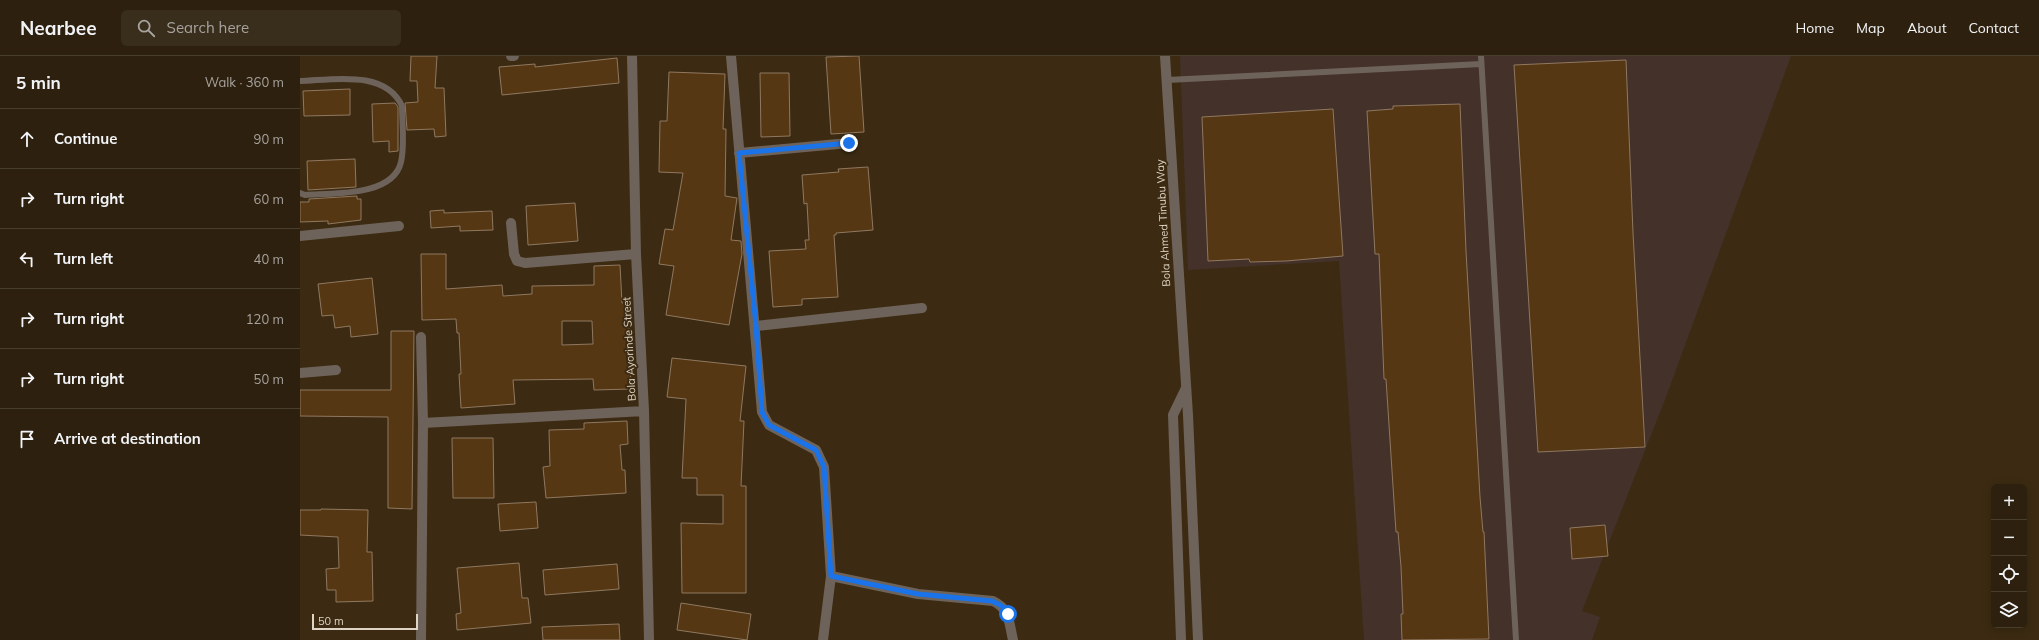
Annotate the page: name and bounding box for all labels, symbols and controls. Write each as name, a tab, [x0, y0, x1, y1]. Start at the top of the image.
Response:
search box	[121, 10, 401, 46]
text: Nearbee	[20, 16, 97, 40]
icon: search	[135, 17, 157, 39]
text: Search here	[167, 18, 249, 37]
text: Home	[1795, 19, 1834, 37]
text: Map	[1856, 19, 1885, 37]
text: About	[1907, 19, 1947, 37]
text: Contact	[1969, 19, 2019, 37]
text: 5 min	[16, 72, 61, 93]
text: Walk · 360 m	[205, 74, 284, 90]
icon: ahead	[16, 128, 38, 150]
text: Continue	[54, 129, 117, 148]
text: 90 m	[254, 131, 284, 147]
route end	[840, 134, 858, 152]
street label: Bola Ahmed Tinubu Way	[1153, 159, 1173, 287]
icon: right	[16, 188, 38, 210]
text: Turn right	[54, 189, 124, 208]
text: 60 m	[254, 191, 284, 207]
icon: left	[16, 248, 38, 270]
text: Turn left	[54, 249, 113, 268]
text: 40 m	[254, 251, 284, 267]
street label: Bola Ayorinde Street	[619, 296, 639, 402]
icon: right	[16, 308, 38, 330]
text: Turn right	[54, 309, 124, 328]
text: 120 m	[246, 311, 284, 327]
icon: right	[16, 368, 38, 390]
text: Turn right	[54, 369, 124, 388]
text: 50 m	[254, 371, 284, 387]
icon: arrive	[16, 428, 38, 450]
text: Arrive at destination	[54, 429, 201, 448]
map controls	[1991, 484, 2027, 628]
button: +	[1991, 484, 2027, 520]
button: −	[1991, 520, 2027, 556]
button: locate	[1991, 556, 2027, 592]
button: layers	[1991, 592, 2027, 628]
route start	[999, 605, 1017, 623]
scale bar	[312, 612, 418, 631]
text: 50 m	[318, 614, 344, 628]

